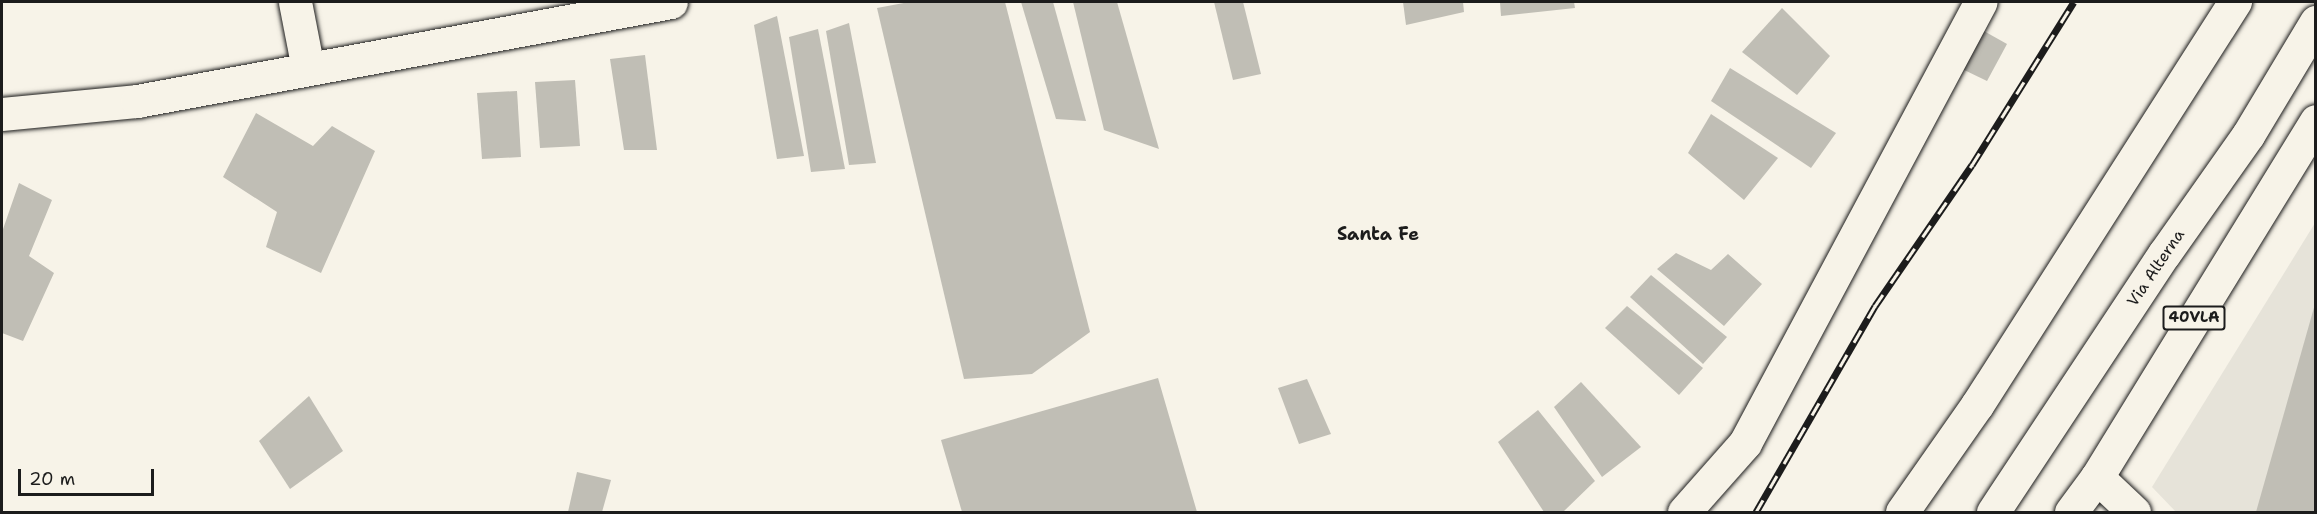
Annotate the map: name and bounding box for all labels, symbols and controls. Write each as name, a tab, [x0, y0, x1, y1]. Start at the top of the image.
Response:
district label: Santa Fe	[1337, 223, 1419, 245]
street label: Via Alterna	[2123, 226, 2189, 310]
road number: 40VLA	[2162, 306, 2226, 330]
scale bar	[21, 457, 158, 495]
text: 20 m	[29, 467, 75, 491]

